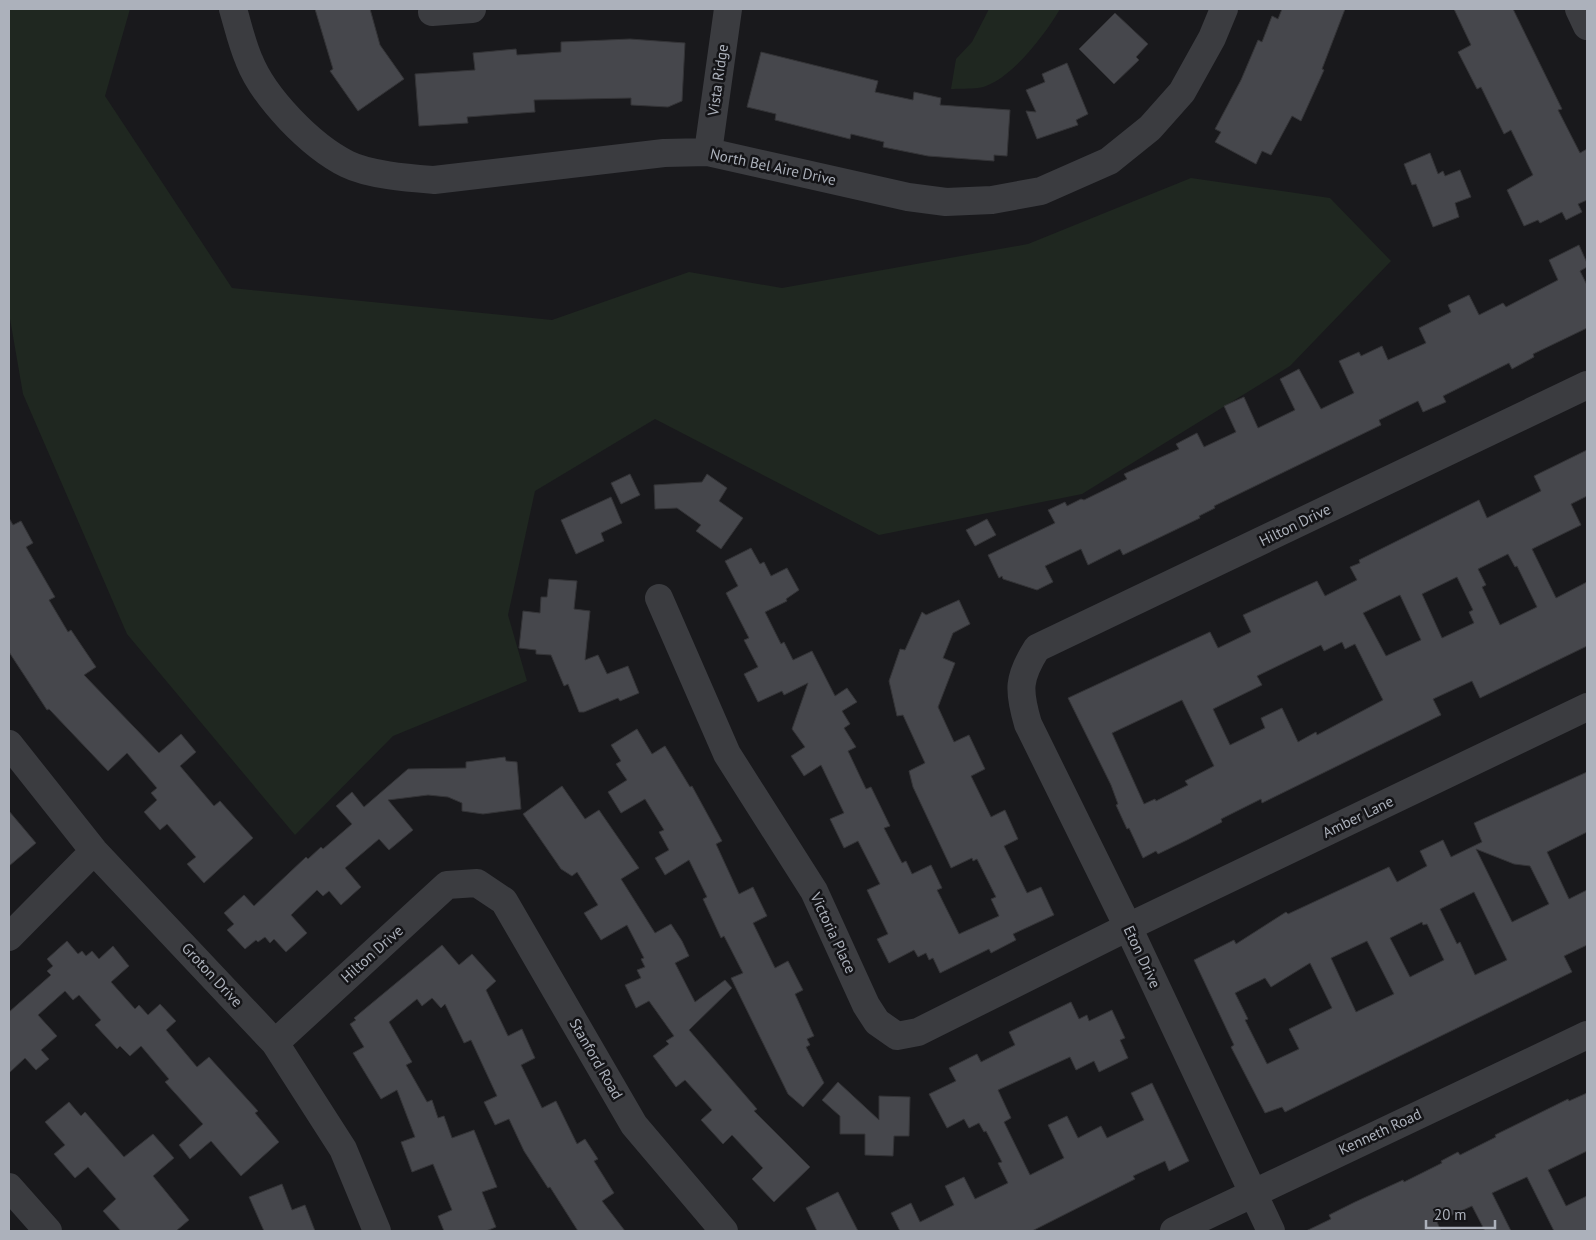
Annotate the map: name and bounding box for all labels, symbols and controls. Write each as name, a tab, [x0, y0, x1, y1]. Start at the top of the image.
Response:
street label: Vista Ridge	[703, 43, 732, 118]
street label: North Bel Aire Drive	[708, 144, 838, 189]
street label: Hilton Drive	[1256, 499, 1334, 550]
street label: Amber Lane	[1319, 791, 1396, 842]
street label: Victoria Place	[806, 888, 860, 976]
street label: Hilton Drive	[337, 921, 407, 987]
street label: Eton Drive	[1120, 922, 1165, 991]
street label: Groton Drive	[178, 939, 247, 1011]
street label: Stanford Road	[566, 1015, 627, 1103]
street label: Kenneth Road	[1335, 1104, 1424, 1159]
scale bar	[1426, 1198, 1495, 1230]
text: 20 m	[1434, 1205, 1467, 1224]

